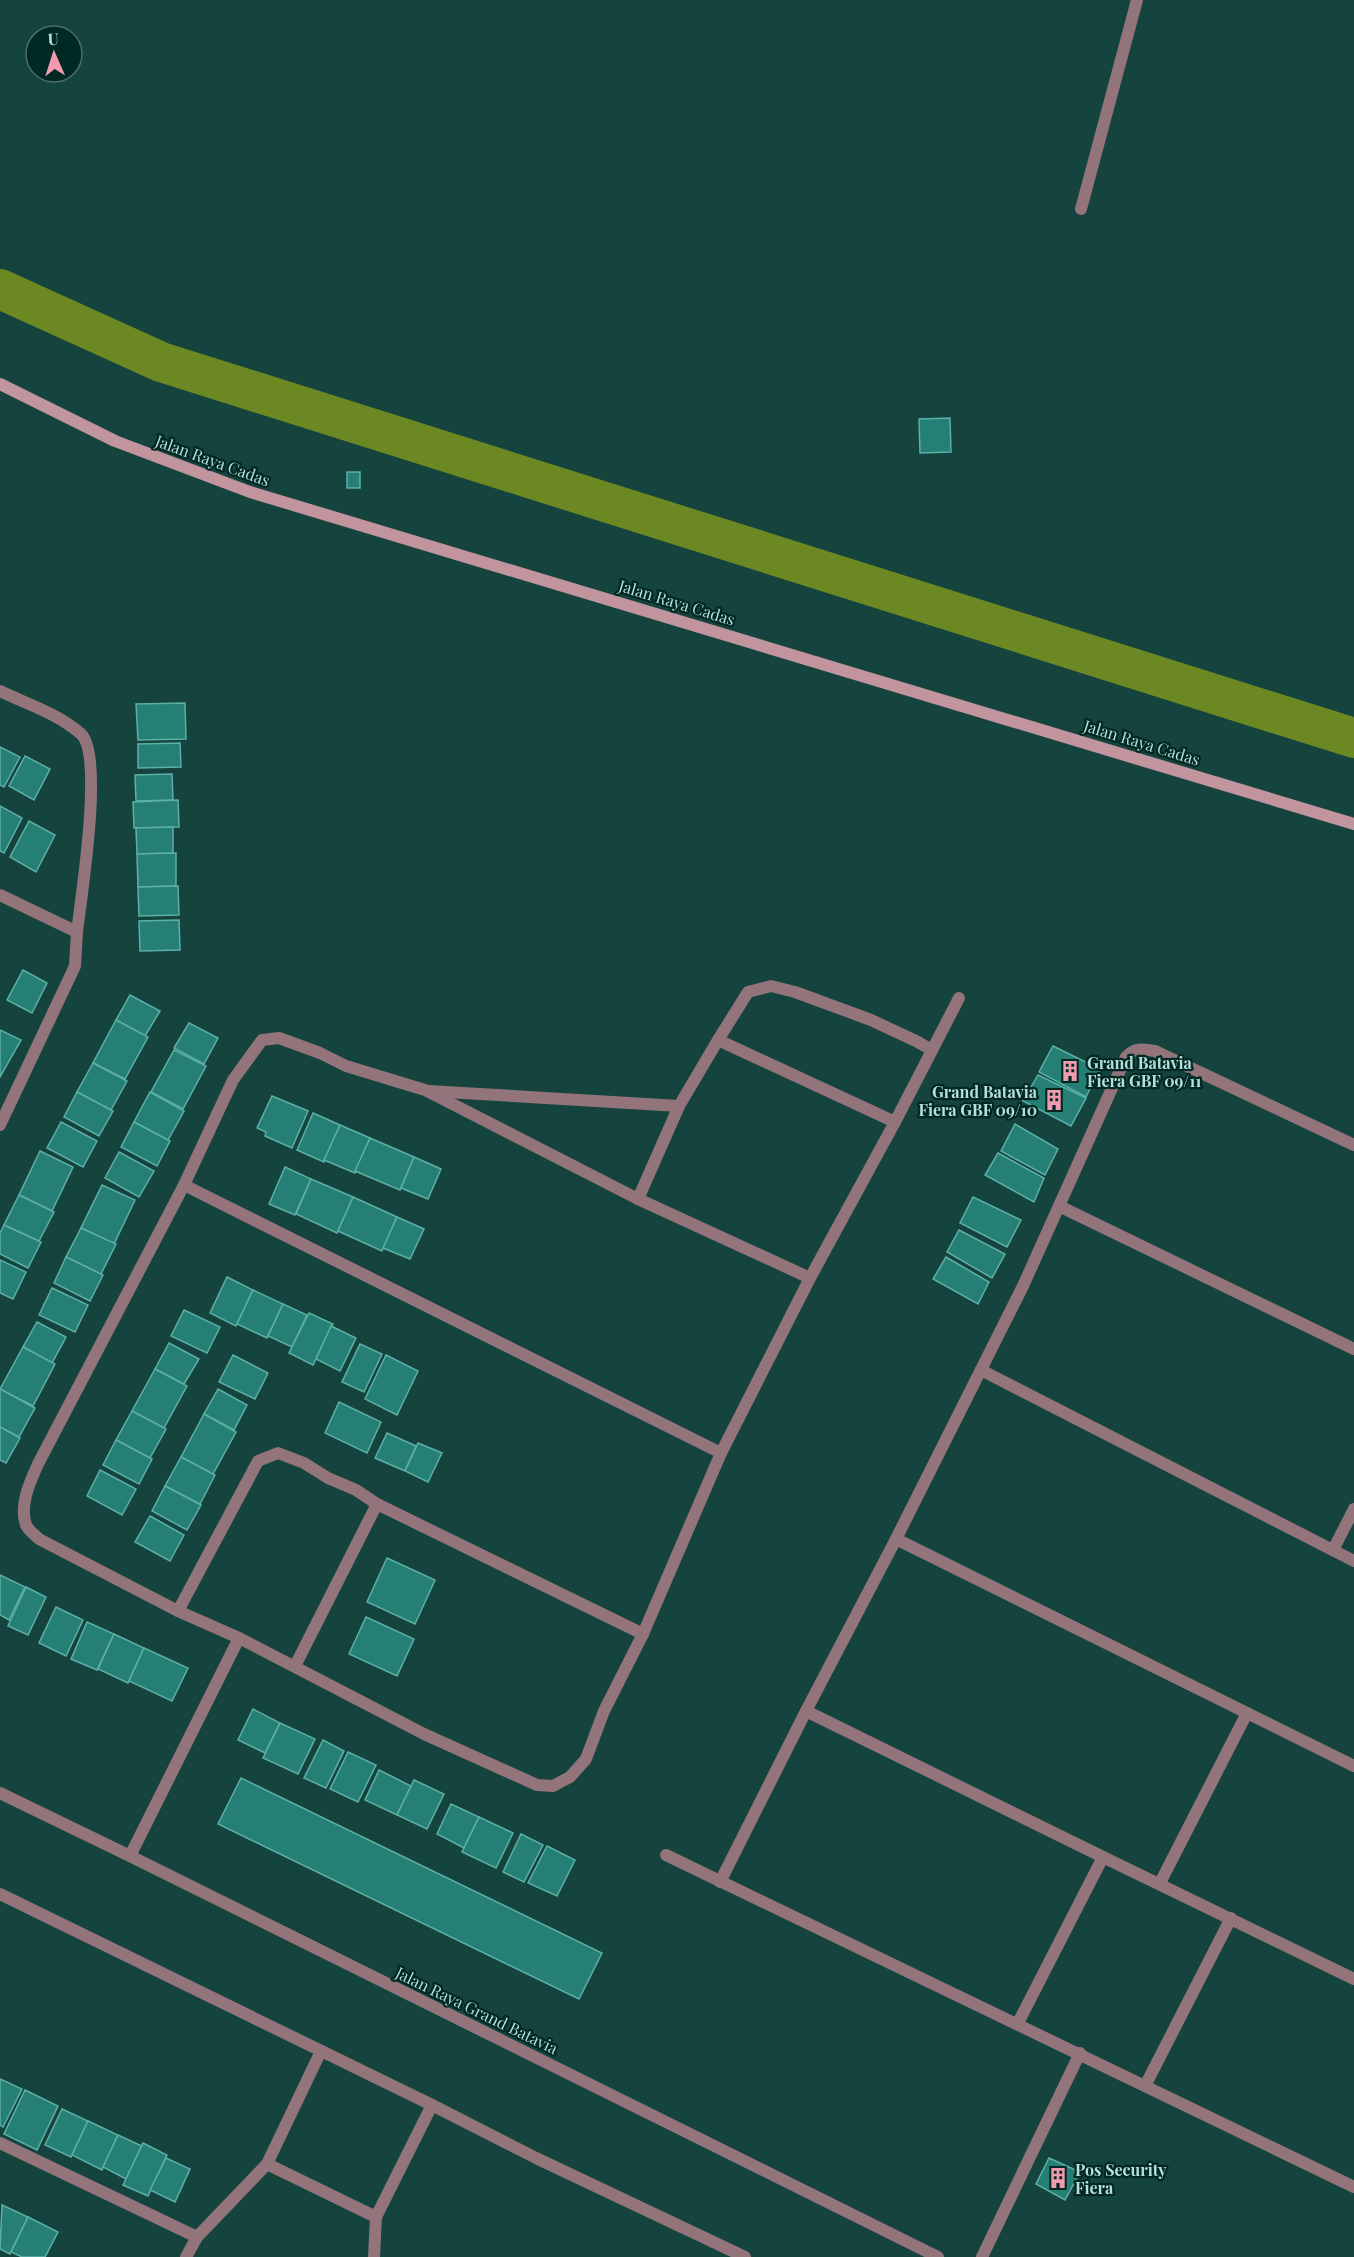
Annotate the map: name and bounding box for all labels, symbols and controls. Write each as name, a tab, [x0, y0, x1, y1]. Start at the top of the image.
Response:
north arrow	[24, 24, 84, 84]
text: U	[47, 28, 59, 49]
street label: Jalan Raya Cadas	[152, 429, 273, 490]
street label: Jalan Raya Cadas	[615, 574, 738, 630]
street label: Jalan Raya Cadas	[1080, 714, 1203, 770]
place label: Grand Batavia Fiera GBF 09/11	[1087, 1052, 1201, 1091]
building icon: Grand Batavia Fiera GBF 09/11	[1058, 1059, 1082, 1083]
place label: Grand Batavia Fiera GBF 09/10	[918, 1081, 1038, 1120]
building icon: Grand Batavia Fiera GBF 09/10	[1042, 1088, 1066, 1112]
street label: Jalan Raya Grand Batavia	[391, 1961, 562, 2058]
place label: Pos Security Fiera	[1075, 2159, 1167, 2198]
building icon: Pos Security Fiera	[1046, 2166, 1070, 2190]

